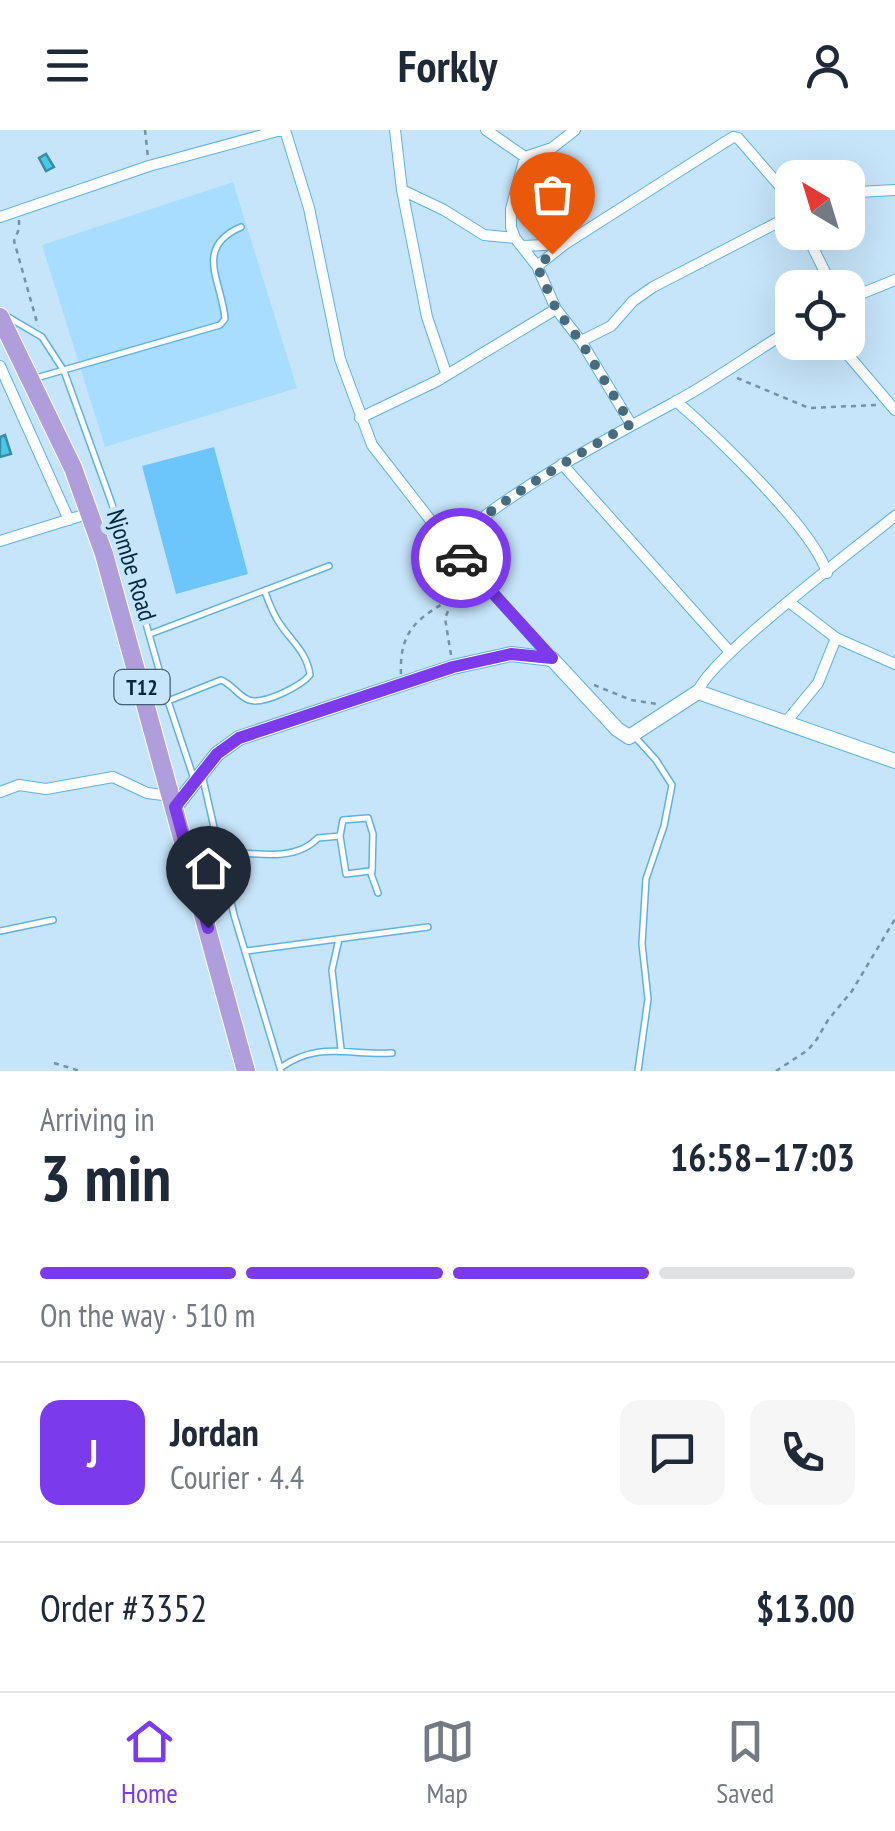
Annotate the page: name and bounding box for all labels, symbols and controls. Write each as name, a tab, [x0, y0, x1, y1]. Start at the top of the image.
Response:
text: Forkly	[398, 36, 497, 94]
icon: menu	[40, 38, 95, 93]
icon: person	[800, 38, 855, 93]
pin	[510, 152, 595, 255]
north arrow	[775, 160, 865, 250]
map controls	[775, 160, 865, 360]
icon: bag	[525, 167, 580, 222]
button: locate	[775, 270, 865, 360]
street label: Njombe Road	[100, 505, 164, 625]
courier	[411, 508, 511, 608]
icon: car	[434, 531, 489, 586]
road number: T12	[114, 670, 170, 704]
pin	[166, 826, 251, 929]
icon: home	[181, 841, 236, 896]
text: Arriving in	[40, 1098, 155, 1140]
text: 16:58–17:03	[670, 1132, 855, 1181]
text: 3 min	[40, 1135, 171, 1219]
text: On the way · 510 m	[40, 1294, 255, 1336]
button: chat	[620, 1400, 725, 1505]
button: phone	[750, 1400, 855, 1505]
text: Jordan	[170, 1407, 259, 1456]
text: J	[87, 1428, 98, 1477]
text: Courier · 4.4	[170, 1456, 304, 1498]
text: Order #3352	[40, 1583, 207, 1632]
text: $13.00	[756, 1583, 855, 1632]
tab: Home	[121, 1714, 178, 1811]
tab: Map	[420, 1714, 475, 1811]
tab: Saved	[716, 1714, 774, 1811]

